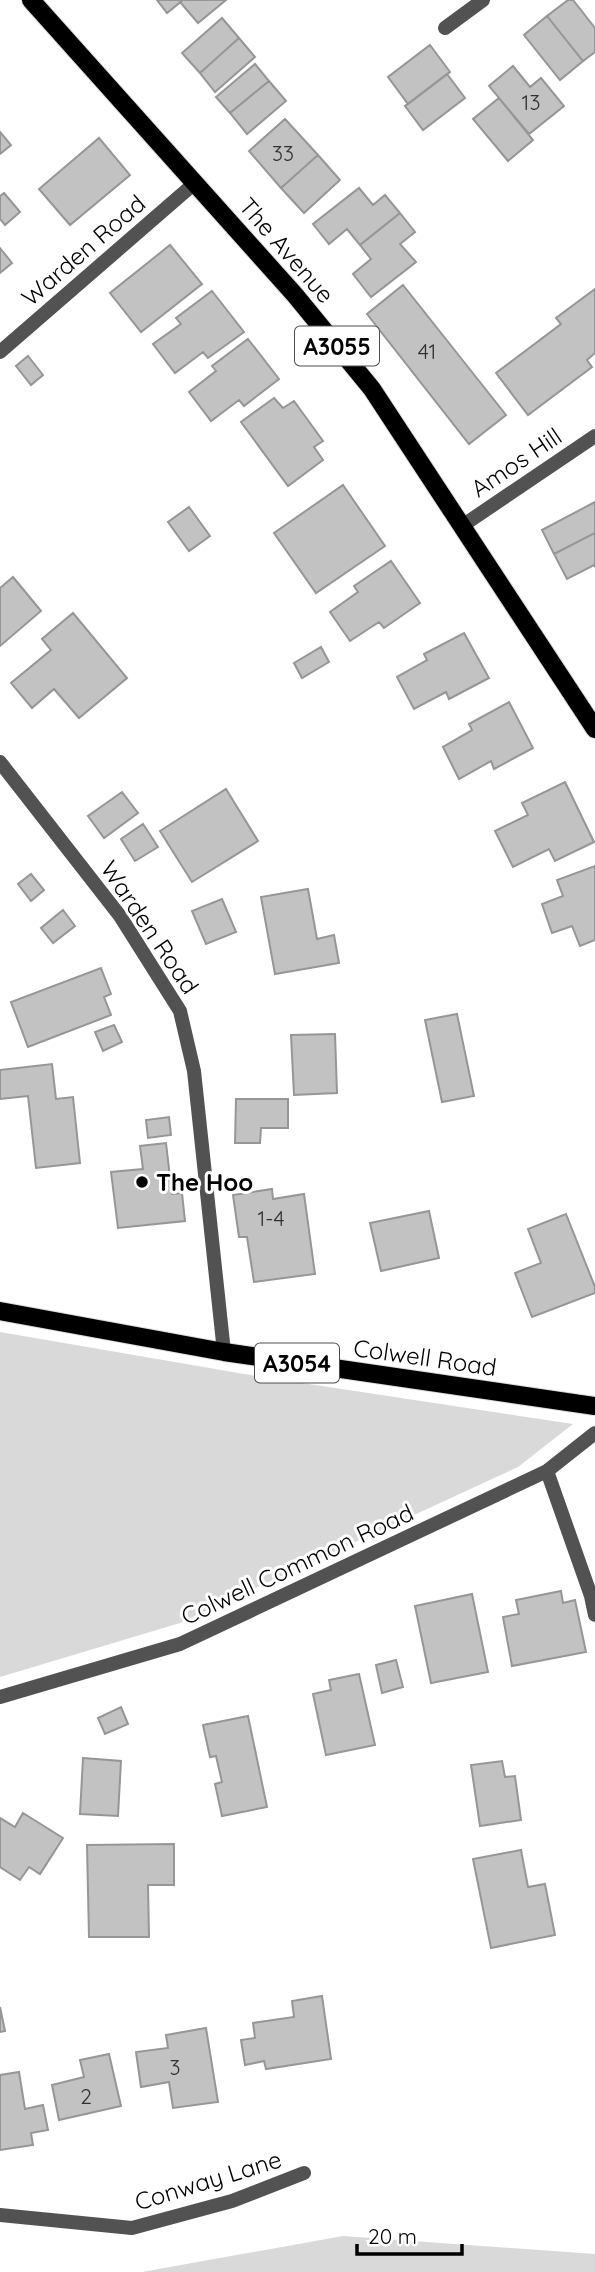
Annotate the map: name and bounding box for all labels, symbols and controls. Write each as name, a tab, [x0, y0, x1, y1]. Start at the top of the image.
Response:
house number: 13	[522, 89, 540, 115]
house number: 33	[272, 140, 294, 166]
street label: Warden Road	[15, 188, 151, 312]
street label: The Avenue	[233, 191, 341, 309]
road number: A3055	[295, 326, 379, 366]
house number: 41	[418, 338, 436, 364]
street label: Amos Hill	[465, 421, 567, 503]
street label: Warden Road	[94, 855, 206, 999]
place label: The Hoo	[156, 1167, 253, 1197]
marker: The Hoo	[134, 1174, 150, 1190]
house number: 1-4	[257, 1205, 285, 1231]
street label: Colwell Road	[352, 1332, 498, 1382]
road number: A3054	[255, 1344, 339, 1382]
street label: Colwell Common Road	[176, 1497, 418, 1631]
house number: 3	[169, 2054, 181, 2080]
house number: 2	[80, 2083, 92, 2109]
street label: Conway Lane	[131, 2143, 285, 2217]
scale bar	[357, 2212, 462, 2256]
text: 20 m	[368, 2223, 417, 2249]

